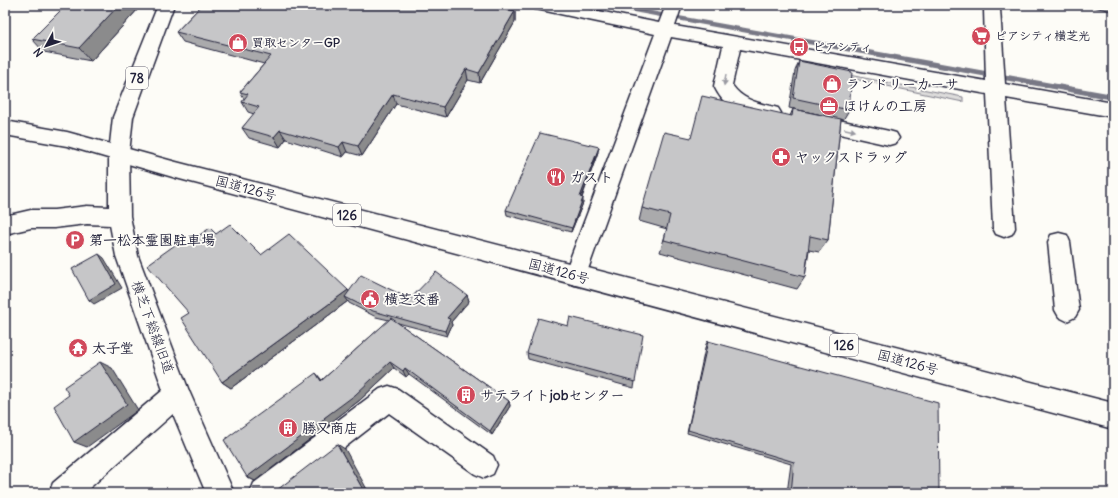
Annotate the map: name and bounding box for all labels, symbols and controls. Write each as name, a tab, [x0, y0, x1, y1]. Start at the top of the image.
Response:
supermarket icon: ピアシティ横芝光	[970, 25, 992, 47]
north arrow	[26, 26, 66, 66]
place label: ピアシティ横芝光	[995, 28, 1090, 43]
shop icon: 買取センターGP	[227, 32, 249, 54]
place label: 買取センターGP	[252, 35, 341, 50]
bus stop icon: ピアシティ	[788, 36, 810, 58]
place label: ピアシティ	[813, 39, 872, 54]
text: N	[31, 45, 46, 60]
road number: 78	[126, 67, 148, 89]
shop icon: ランドリーカーサ	[821, 73, 843, 95]
one-way arrow	[722, 74, 728, 87]
place label: ランドリーカーサ	[846, 75, 959, 93]
office icon: ほけんの工房	[818, 95, 840, 117]
place label: ほけんの工房	[843, 97, 927, 115]
one-way arrow	[843, 127, 856, 133]
pharmacy icon: ヤックスドラッグ	[770, 146, 792, 168]
place label: ヤックスドラッグ	[795, 148, 907, 166]
restaurant icon: ガスト	[545, 166, 567, 188]
place label: ガスト	[570, 168, 613, 186]
street label: 国道126号	[213, 171, 279, 205]
road number: 126	[333, 204, 361, 226]
parking icon: 第一松本霊園駐車場	[64, 229, 86, 251]
place label: 第一松本霊園駐車場	[89, 231, 215, 249]
street label: 国道126号	[526, 254, 592, 288]
street label: 横芝下総線旧道	[128, 278, 178, 376]
public building icon: 横芝交番	[359, 288, 381, 310]
place label: 横芝交番	[384, 290, 440, 308]
road number: 126	[830, 334, 858, 356]
temple icon: 太子堂	[67, 337, 89, 359]
place label: 太子堂	[92, 339, 134, 357]
street label: 国道126号	[875, 345, 941, 379]
building icon: サテライトjobセンター	[455, 384, 477, 406]
place label: サテライトjobセンター	[480, 386, 624, 404]
building icon: 勝又商店	[277, 417, 299, 439]
place label: 勝又商店	[302, 419, 358, 437]

